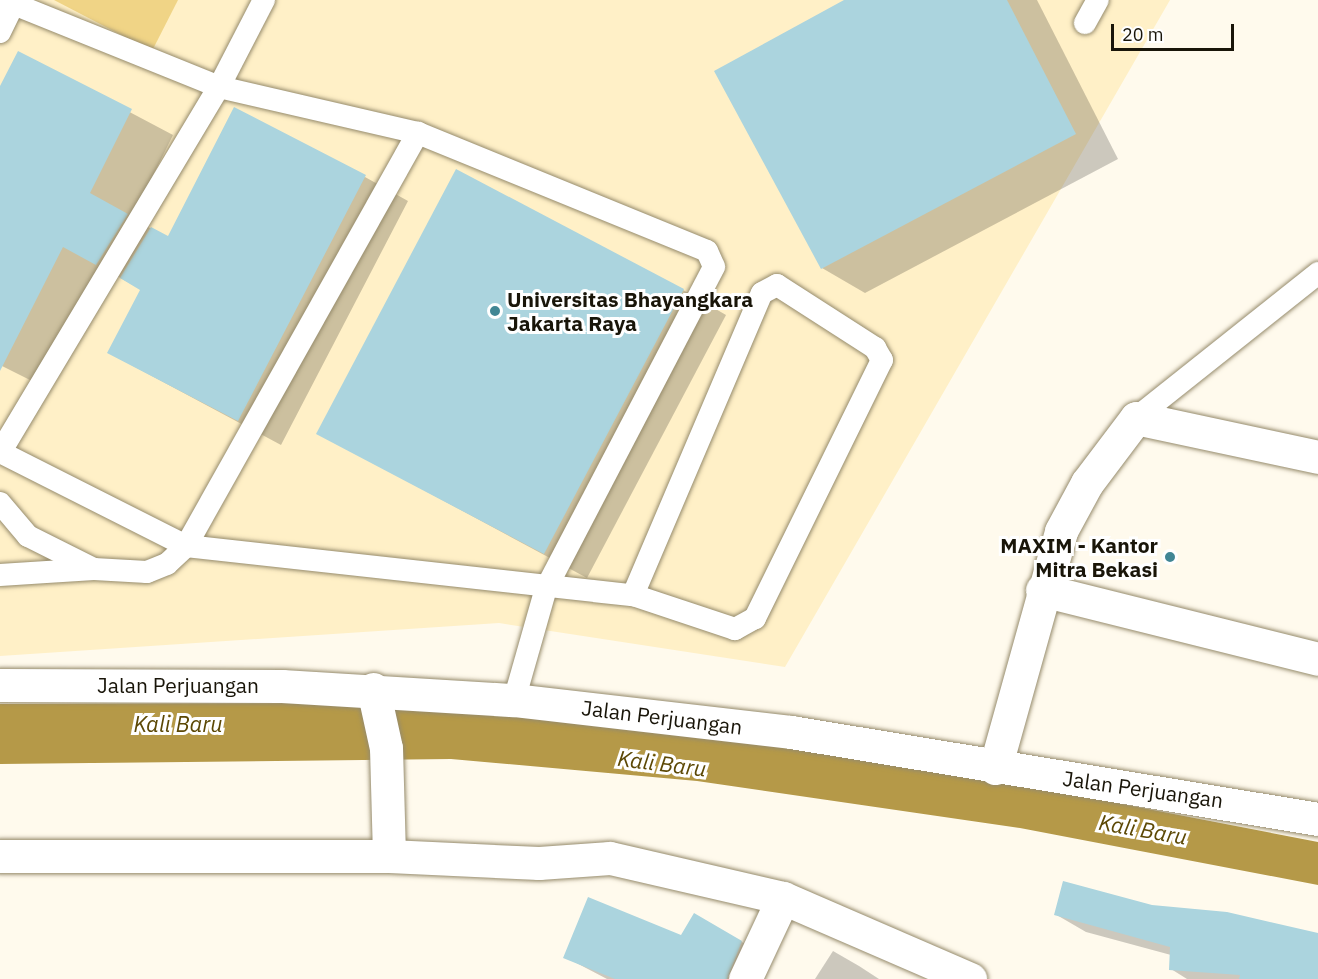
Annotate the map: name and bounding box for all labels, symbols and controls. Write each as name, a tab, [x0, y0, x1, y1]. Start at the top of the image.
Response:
scale bar	[1114, 12, 1237, 50]
text: 20 m	[1122, 23, 1164, 46]
place label: Universitas Bhayangkara Jakarta Raya	[507, 286, 753, 336]
marker: Universitas Bhayangkara Jakarta Raya	[488, 304, 502, 318]
place label: MAXIM - Kantor Mitra Bekasi	[1000, 532, 1158, 582]
marker: MAXIM - Kantor Mitra Bekasi	[1163, 550, 1177, 564]
street label: Jalan Perjuangan	[97, 672, 259, 698]
street label: Jalan Perjuangan	[580, 695, 744, 739]
water label: Kali Baru	[133, 711, 223, 737]
water label: Kali Baru	[616, 744, 708, 782]
street label: Jalan Perjuangan	[1061, 765, 1225, 813]
water label: Kali Baru	[1097, 808, 1189, 850]

